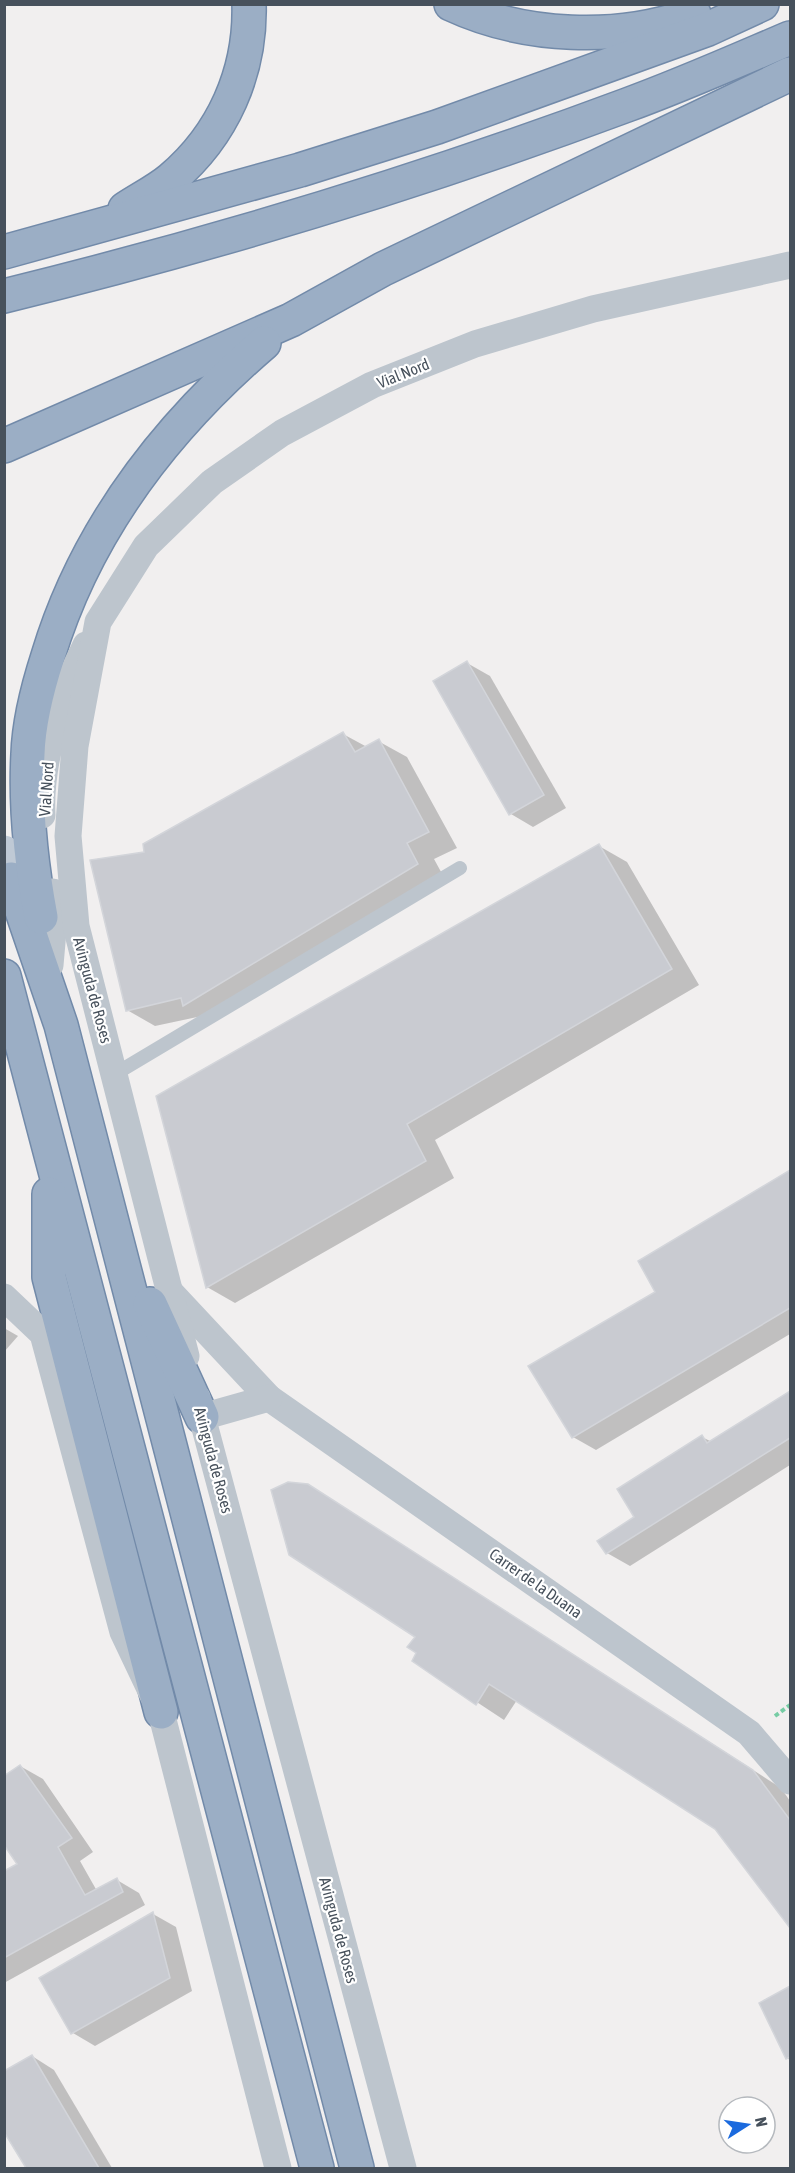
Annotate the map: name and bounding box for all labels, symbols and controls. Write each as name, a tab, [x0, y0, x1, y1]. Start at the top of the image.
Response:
street label: Vial Nord	[374, 354, 432, 392]
street label: Vial Nord	[35, 761, 57, 817]
street label: Avinguda de Roses	[69, 935, 116, 1045]
street label: Avinguda de Roses	[190, 1405, 237, 1515]
street label: Carrer de la Duana	[486, 1545, 586, 1621]
street label: Avinguda de Roses	[315, 1875, 362, 1985]
north arrow	[717, 2095, 777, 2155]
text: N	[752, 2115, 771, 2128]

